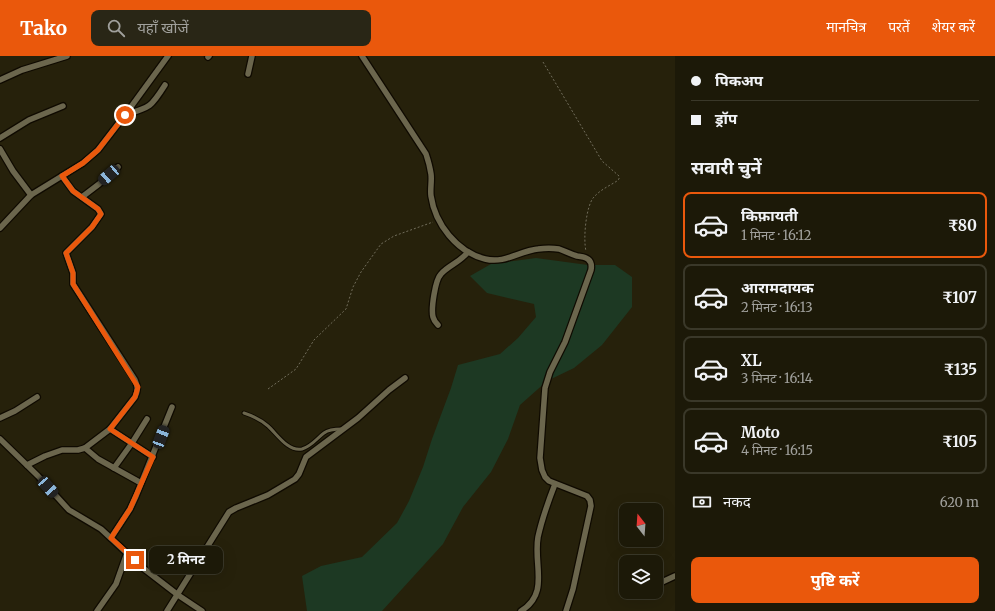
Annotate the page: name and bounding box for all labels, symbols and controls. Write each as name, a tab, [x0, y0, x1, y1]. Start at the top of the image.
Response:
search box	[91, 10, 371, 46]
text: Tako	[20, 16, 67, 40]
icon: search	[105, 17, 127, 39]
text: यहाँ खोजें	[137, 18, 189, 37]
text: मानचित्र	[826, 18, 866, 36]
text: परतें	[888, 18, 910, 36]
text: शेयर करें	[932, 18, 975, 36]
text: पिकअप	[715, 71, 763, 90]
route start	[116, 106, 134, 124]
text: ड्रॉप	[715, 109, 737, 128]
text: सवारी चुनें	[691, 156, 762, 179]
car	[96, 163, 122, 187]
text: किफ़ायती	[741, 206, 798, 225]
icon: car	[693, 207, 729, 243]
text: ₹80	[948, 216, 977, 235]
text: 1 मिनट · 16:12	[741, 227, 811, 244]
text: आरामदायक	[741, 278, 814, 297]
icon: car	[693, 279, 729, 315]
text: ₹107	[942, 288, 977, 307]
text: 2 मिनट · 16:13	[741, 299, 813, 316]
icon: car	[693, 351, 729, 387]
text: XL	[741, 351, 762, 370]
text: ₹135	[943, 360, 977, 379]
text: 3 मिनट · 16:14	[741, 370, 813, 387]
icon: car	[693, 423, 729, 459]
text: Moto	[741, 423, 780, 442]
car	[151, 424, 171, 450]
text: ₹105	[942, 432, 977, 451]
text: 4 मिनट · 16:15	[741, 442, 813, 459]
car	[36, 474, 60, 500]
icon: cash	[691, 491, 713, 513]
text: नकद	[723, 492, 751, 511]
text: 620 m	[940, 494, 979, 511]
north arrow	[619, 503, 663, 547]
map controls	[619, 503, 663, 599]
callout: 2 मिनट	[149, 546, 223, 574]
route end	[126, 551, 144, 569]
text: 2 मिनट	[167, 551, 205, 568]
button: layers	[619, 555, 663, 599]
button: पुष्टि करें	[691, 557, 979, 603]

